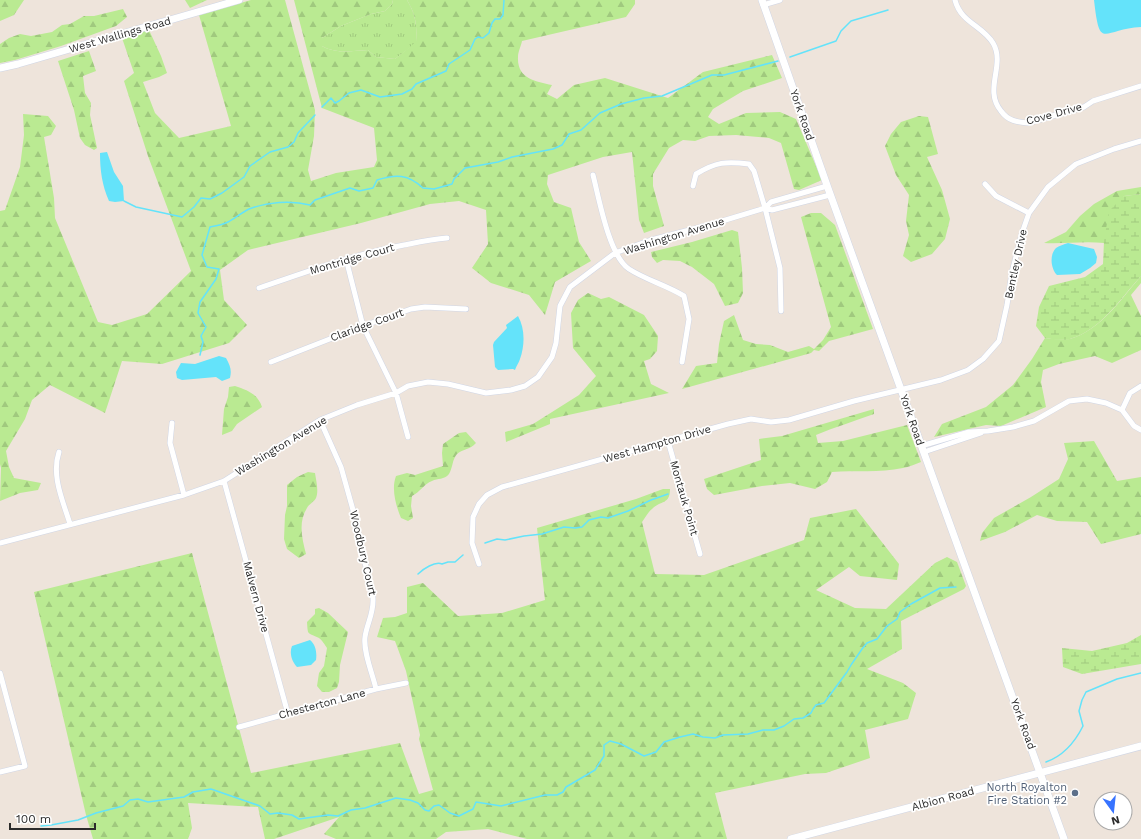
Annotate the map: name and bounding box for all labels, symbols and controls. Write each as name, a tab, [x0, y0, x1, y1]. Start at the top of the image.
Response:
street label: West Wallings Road	[67, 14, 173, 56]
street label: York Road	[787, 88, 817, 142]
street label: Cove Drive	[1025, 100, 1083, 128]
street label: Washington Avenue	[622, 214, 726, 258]
street label: Bentley Drive	[1002, 228, 1030, 300]
street label: Montridge Court	[308, 241, 396, 277]
street label: Claridge Court	[329, 306, 406, 344]
street label: York Road	[897, 393, 927, 447]
street label: Washington Avenue	[233, 413, 329, 479]
street label: West Hampton Drive	[602, 422, 712, 466]
street label: Montauk Point	[667, 459, 701, 537]
street label: Woodbury Court	[347, 509, 379, 597]
street label: Malvern Drive	[240, 560, 272, 634]
street label: Chesterton Lane	[277, 686, 367, 722]
street label: York Road	[1008, 697, 1038, 751]
place label: North Royalton Fire Station #2	[987, 781, 1067, 807]
street label: Albion Road	[910, 784, 976, 814]
marker: North Royalton Fire Station #2	[1070, 788, 1080, 798]
north arrow	[1093, 791, 1133, 831]
scale bar	[10, 805, 95, 831]
text: 100 m	[16, 812, 51, 826]
text: N	[1110, 813, 1121, 828]

